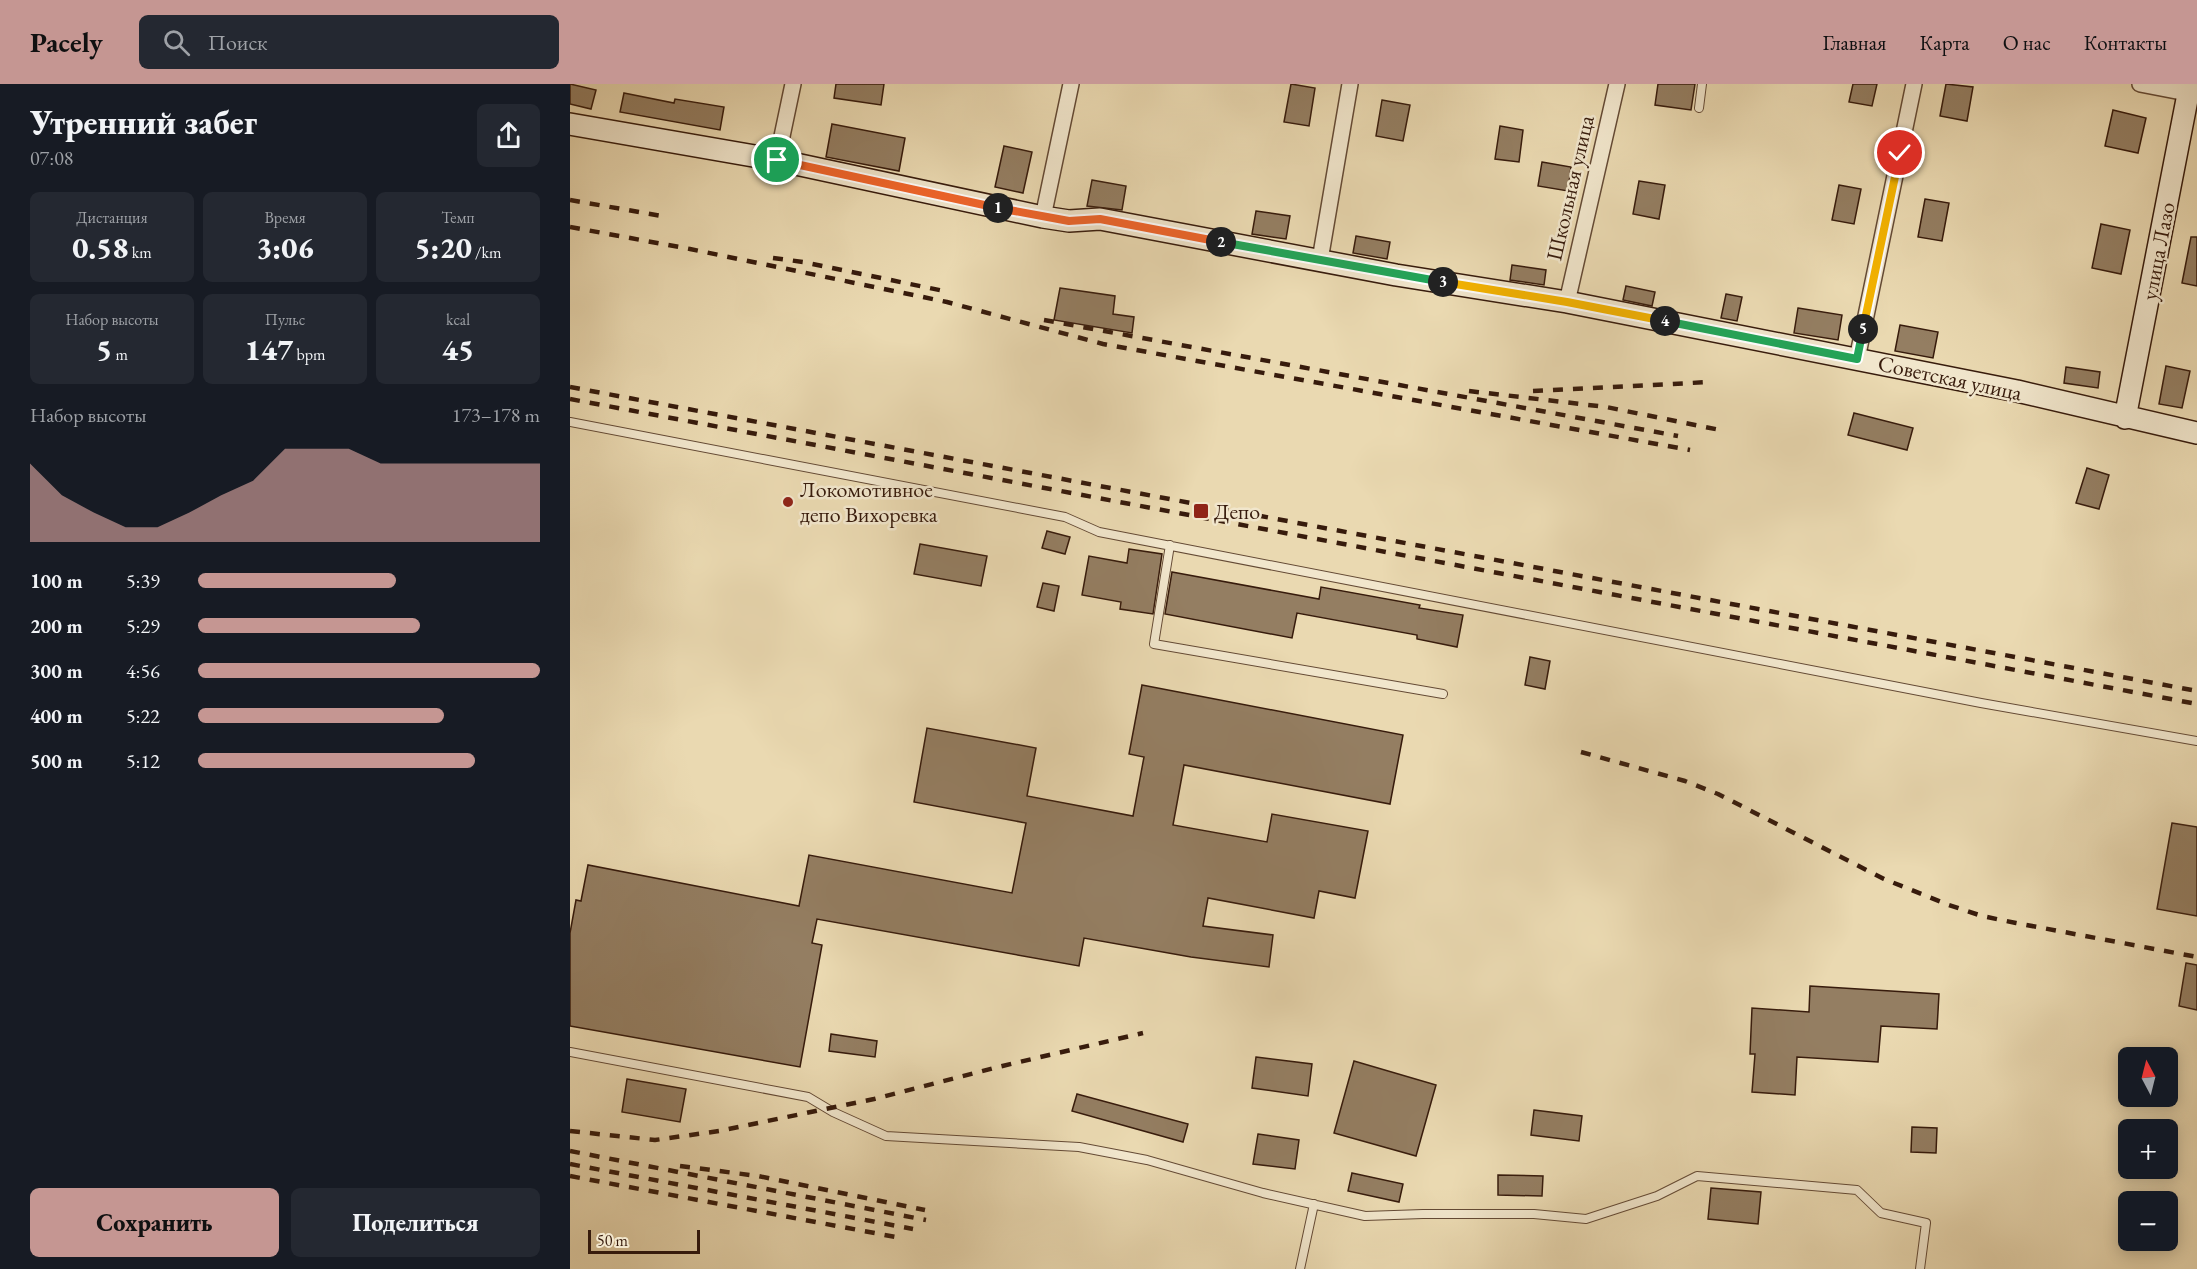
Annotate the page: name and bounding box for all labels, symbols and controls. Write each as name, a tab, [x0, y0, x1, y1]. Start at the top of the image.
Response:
search box	[139, 15, 559, 69]
text: Pacely	[30, 24, 103, 60]
icon: search	[160, 26, 193, 59]
text: Поиск	[208, 28, 268, 57]
text: Главная	[1822, 29, 1886, 56]
text: Карта	[1919, 29, 1970, 56]
text: О нас	[2003, 29, 2051, 56]
text: Контакты	[2084, 29, 2167, 56]
text: Утренний забег	[30, 101, 257, 144]
button: share	[477, 104, 540, 167]
street label: Школьная улица	[1539, 112, 1601, 263]
pin	[1874, 127, 1925, 178]
pin	[751, 134, 802, 185]
icon: check	[1883, 136, 1916, 169]
icon: arrive	[760, 143, 793, 176]
text: 07:08	[30, 145, 73, 171]
pin: 1	[983, 193, 1013, 223]
text: 1	[994, 197, 1002, 218]
street label: улица Лазо	[2134, 199, 2182, 302]
text: Дистанция	[76, 207, 148, 228]
text: Время	[264, 207, 306, 228]
text: Темп	[441, 207, 475, 228]
pin: 2	[1206, 227, 1236, 257]
text: 0.58	[72, 228, 128, 267]
text: 3:06	[256, 228, 314, 267]
text: 5:20	[415, 228, 472, 267]
text: 2	[1217, 231, 1225, 252]
text: km	[128, 242, 152, 263]
text: /km	[472, 242, 501, 263]
pin: 3	[1428, 267, 1458, 297]
text: 3	[1439, 271, 1447, 292]
pin: 4	[1650, 306, 1680, 336]
text: Набор высоты	[65, 309, 159, 330]
text: Пульс	[265, 309, 305, 330]
text: kcal	[446, 309, 470, 330]
text: 4	[1661, 310, 1669, 331]
pin: 5	[1848, 314, 1878, 344]
text: 5	[1859, 318, 1867, 339]
text: 5	[96, 330, 112, 369]
text: 147	[245, 330, 293, 369]
text: 45	[442, 330, 474, 369]
text: m	[112, 344, 128, 365]
text: bpm	[293, 344, 325, 365]
street label: Советская улица	[1875, 349, 2025, 407]
text: Набор высоты	[30, 402, 146, 428]
text: 173–178 m	[452, 402, 540, 428]
place label: Локомотивное депо Вихоревка	[800, 475, 938, 529]
marker: Локомотивное депо Вихоревка	[781, 495, 795, 509]
place label: Депо	[1214, 497, 1260, 526]
marker: Депо	[1192, 502, 1210, 520]
text: 100 m	[30, 568, 83, 594]
text: 5:39	[126, 568, 160, 594]
text: 200 m	[30, 613, 83, 639]
text: 5:29	[126, 613, 160, 639]
text: 300 m	[30, 658, 83, 684]
text: 4:56	[126, 658, 160, 684]
text: 400 m	[30, 703, 83, 729]
text: 5:22	[126, 703, 160, 729]
text: 500 m	[30, 748, 83, 774]
text: 5:12	[126, 748, 160, 774]
north arrow	[2118, 1047, 2178, 1107]
map controls	[2118, 1047, 2178, 1251]
button: +	[2118, 1119, 2178, 1179]
button: Сохранить	[30, 1188, 279, 1257]
button: Поделиться	[291, 1188, 540, 1257]
button: −	[2118, 1191, 2178, 1251]
scale bar	[588, 1227, 700, 1254]
text: 50 m	[597, 1230, 628, 1251]

